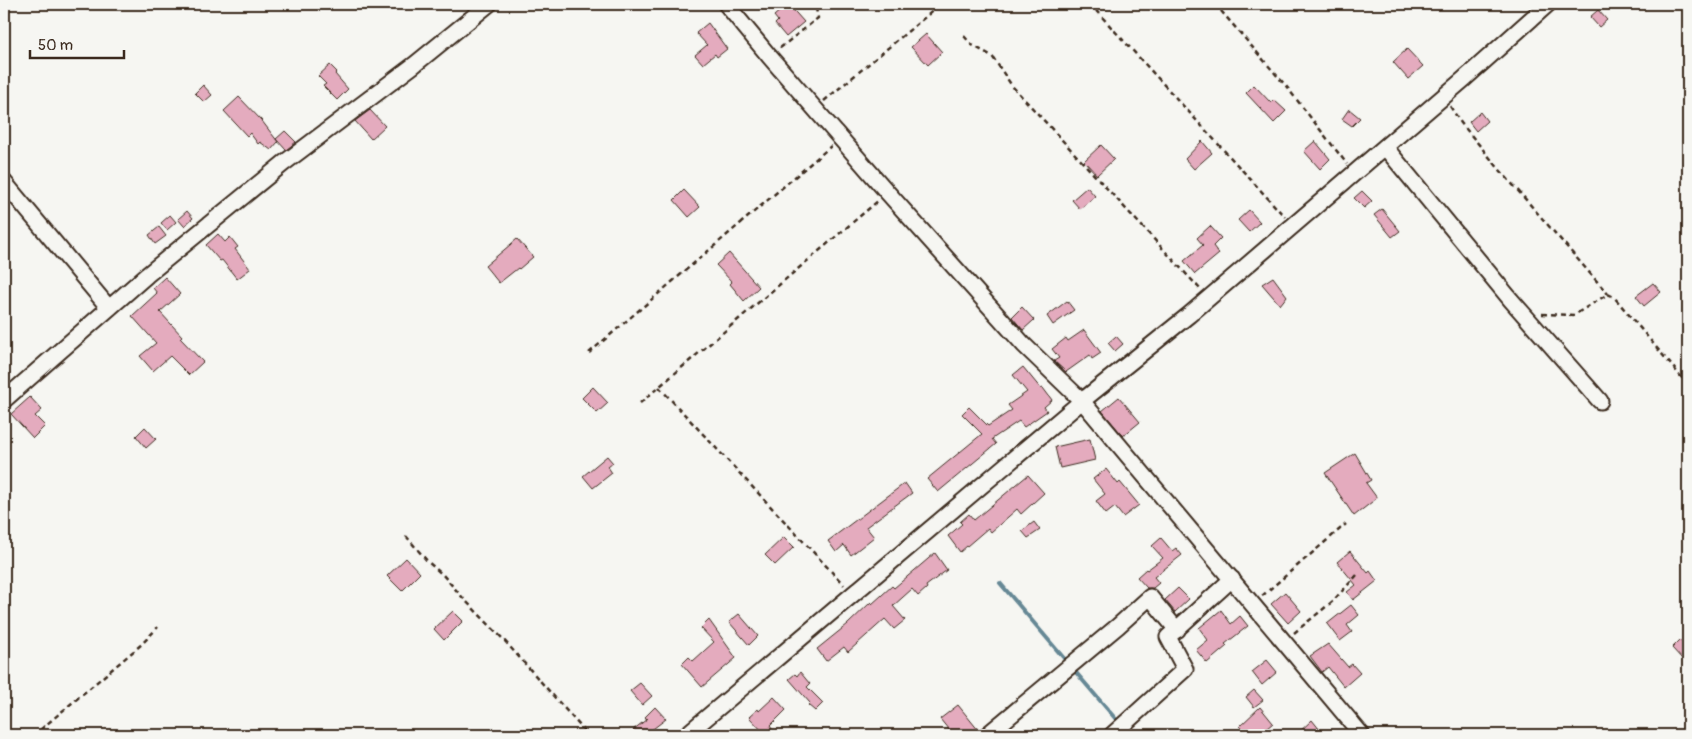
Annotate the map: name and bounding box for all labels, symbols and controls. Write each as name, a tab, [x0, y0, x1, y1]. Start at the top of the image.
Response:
scale bar	[30, 28, 124, 60]
text: 50 m	[38, 36, 73, 55]

